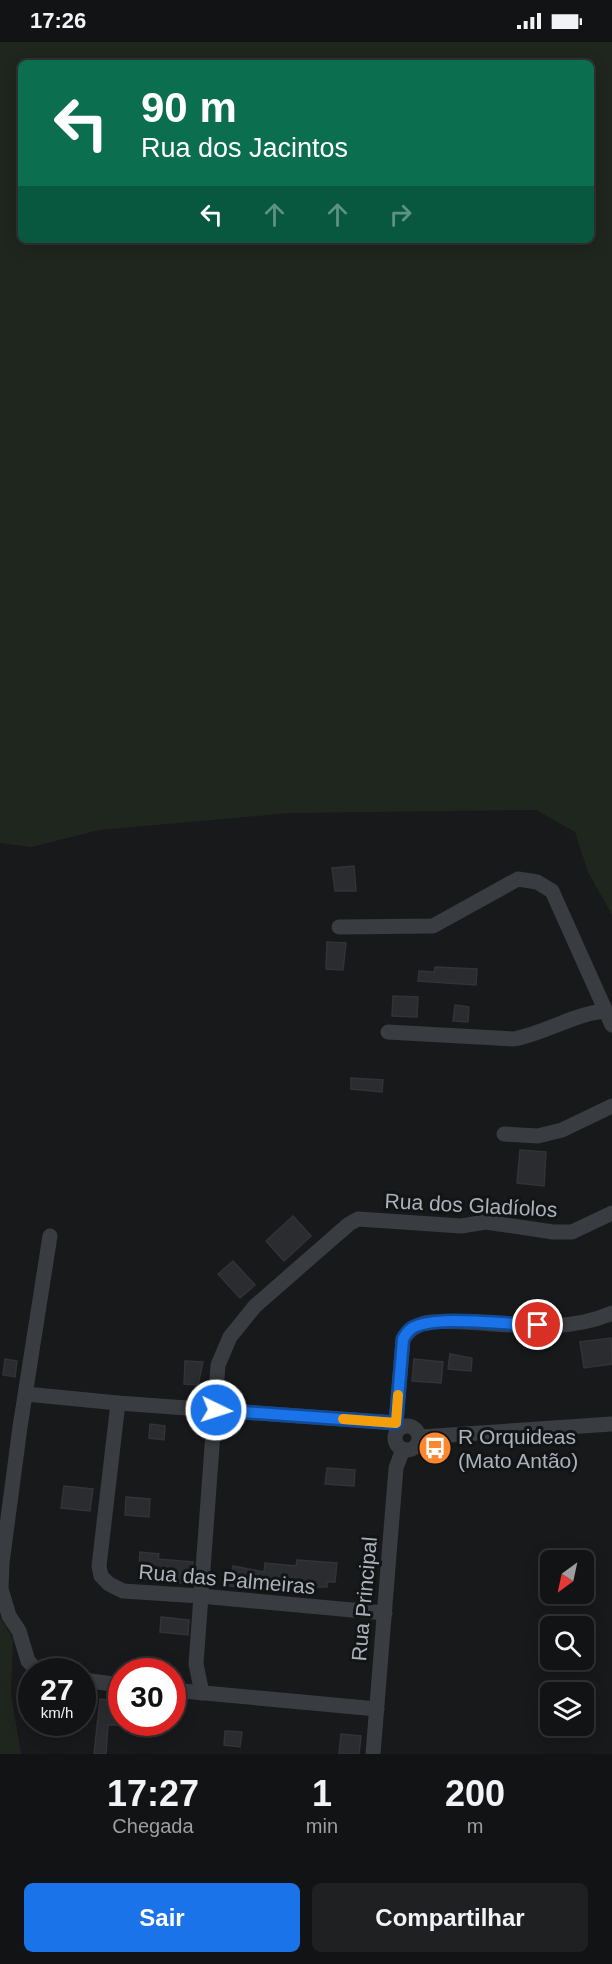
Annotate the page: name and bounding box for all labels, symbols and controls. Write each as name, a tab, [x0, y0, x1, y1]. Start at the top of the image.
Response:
text: 17:26	[30, 8, 86, 33]
icon: left	[42, 84, 120, 162]
text: 90 m	[141, 84, 237, 131]
text: Rua dos Jacintos	[141, 133, 348, 163]
icon: left	[195, 198, 228, 231]
icon: ahead	[258, 198, 291, 231]
icon: ahead	[321, 198, 354, 231]
icon: right	[384, 198, 417, 231]
street label: Rua dos Gladíolos	[384, 1189, 558, 1221]
pin	[512, 1299, 563, 1350]
icon: arrive	[521, 1308, 554, 1341]
position arrow	[184, 1378, 248, 1442]
place label: R Orquideas (Mato Antão)	[458, 1425, 578, 1472]
bus stop icon: R Orquideas (Mato Antão)	[417, 1430, 453, 1466]
street label: Rua Principal	[347, 1536, 381, 1662]
north arrow	[540, 1550, 594, 1604]
map controls	[540, 1550, 594, 1736]
street label: Rua das Palmeiras	[138, 1560, 316, 1598]
button: search	[540, 1616, 594, 1670]
speed limit sign: 30	[108, 1658, 186, 1736]
text: 27	[40, 1673, 74, 1706]
button: layers	[540, 1682, 594, 1736]
text: km/h	[41, 1704, 73, 1721]
text: 17:27	[107, 1773, 199, 1814]
text: 1	[312, 1773, 332, 1814]
text: 200	[445, 1773, 505, 1814]
text: Chegada	[112, 1815, 194, 1837]
text: min	[306, 1815, 338, 1837]
text: m	[467, 1815, 483, 1837]
button: Sair	[24, 1883, 300, 1952]
button: Compartilhar	[312, 1883, 588, 1952]

